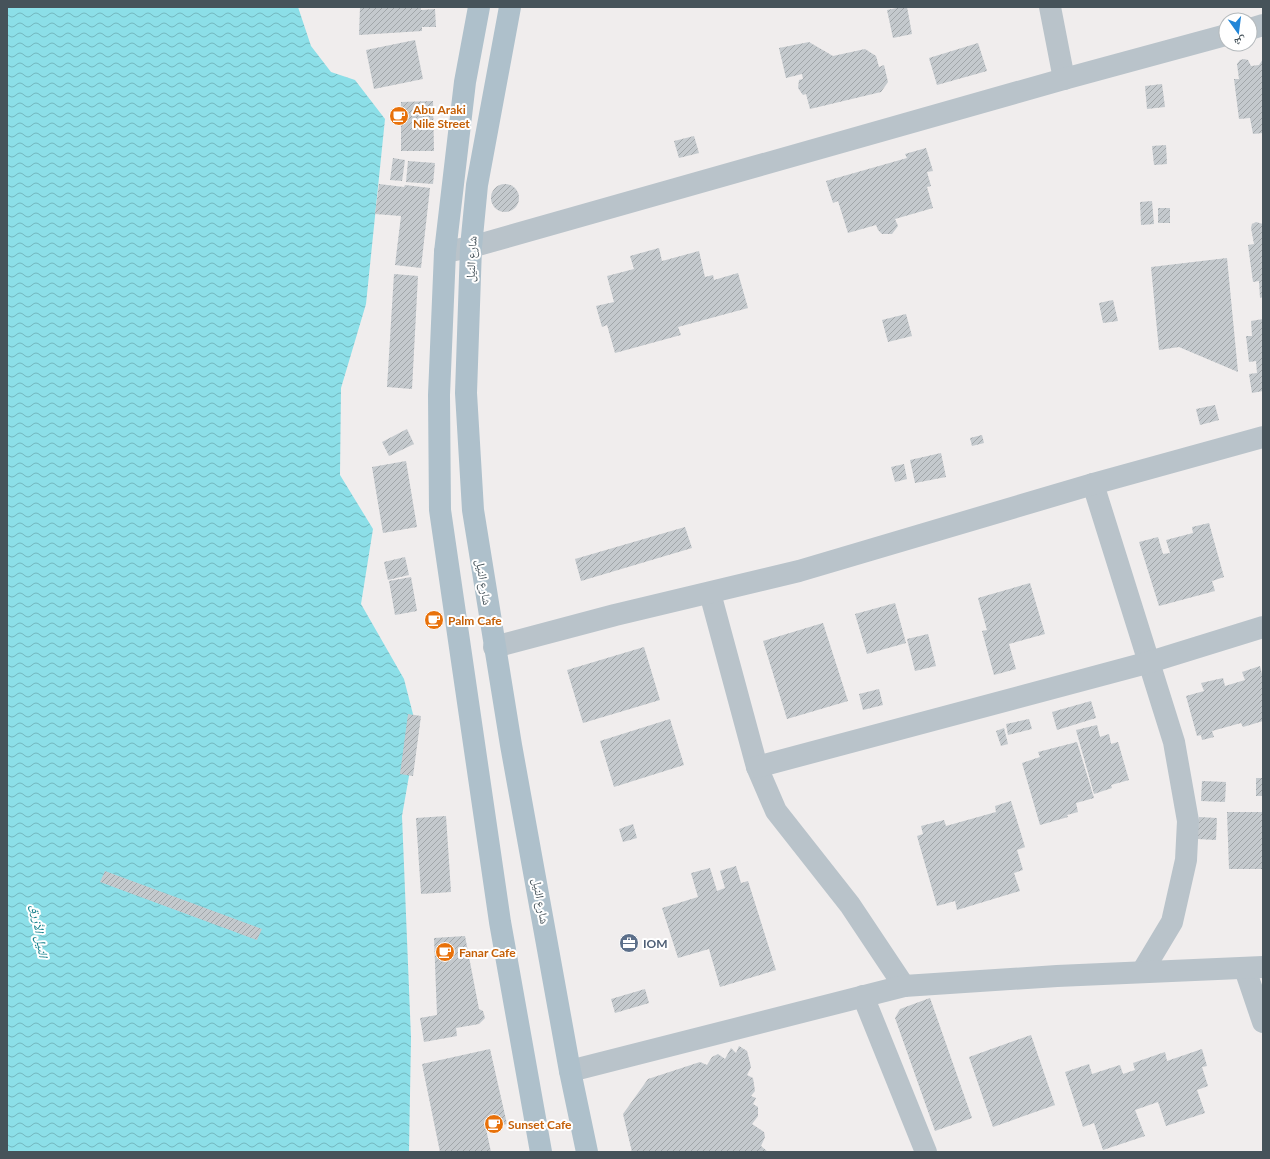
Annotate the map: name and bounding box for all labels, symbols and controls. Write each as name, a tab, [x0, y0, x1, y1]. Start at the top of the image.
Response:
north arrow	[1218, 12, 1258, 52]
text: ش	[1233, 33, 1248, 50]
place label: Abu Araki Nile Street	[412, 102, 470, 131]
cafe icon: Abu Araki Nile Street	[388, 105, 410, 127]
street label: شارع النيل	[462, 235, 481, 283]
street label: شارع النيل	[472, 558, 495, 606]
cafe icon: Palm Cafe	[423, 609, 445, 631]
place label: Palm Cafe	[448, 613, 502, 628]
street label: شارع النيل	[529, 877, 552, 925]
water label: النيل الأزرق	[27, 903, 52, 961]
office icon: IOM	[618, 932, 640, 954]
place label: IOM	[643, 936, 668, 951]
cafe icon: Fanar Cafe	[434, 941, 456, 963]
place label: Fanar Cafe	[459, 945, 516, 960]
cafe icon: Sunset Cafe	[483, 1113, 505, 1135]
place label: Sunset Cafe	[508, 1117, 572, 1132]

